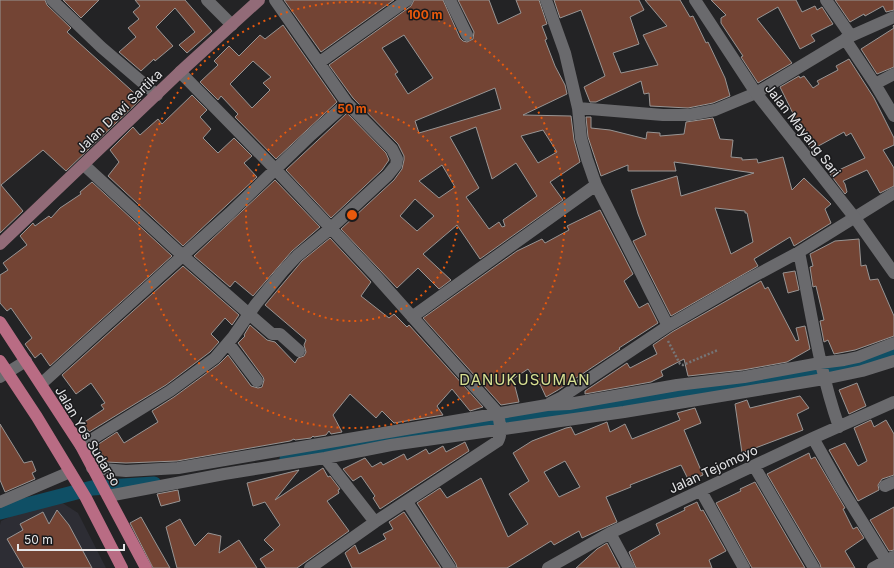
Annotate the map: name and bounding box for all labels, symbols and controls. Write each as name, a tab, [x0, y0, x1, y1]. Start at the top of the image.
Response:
text: 100 m	[407, 7, 443, 22]
street label: Jalan Dewi Sartika	[73, 66, 165, 156]
street label: Jalan Mayang Sari	[762, 81, 844, 179]
text: 50 m	[337, 101, 367, 116]
centre of rings	[345, 208, 359, 222]
district label: DANUKUSUMAN	[459, 370, 591, 389]
street label: Jalan Yos Sudarso	[52, 383, 124, 489]
street label: Jalan Tejomoyo	[666, 441, 760, 497]
scale bar	[18, 526, 124, 552]
text: 50 m	[24, 532, 53, 547]

